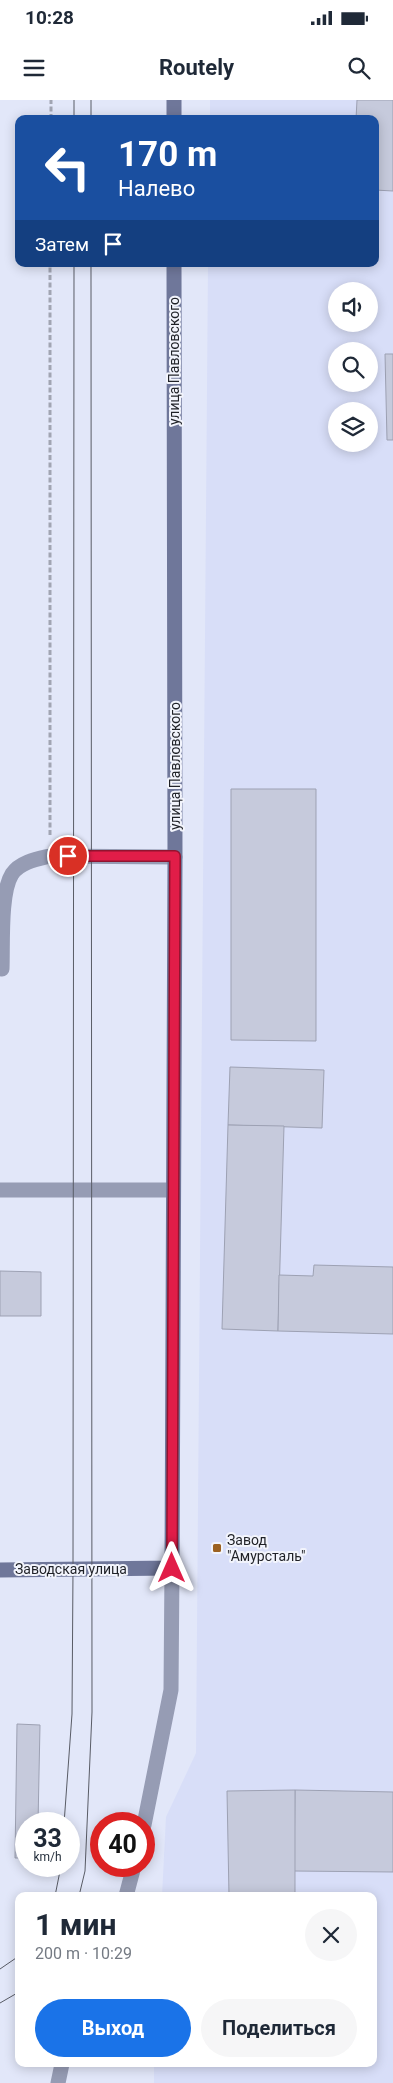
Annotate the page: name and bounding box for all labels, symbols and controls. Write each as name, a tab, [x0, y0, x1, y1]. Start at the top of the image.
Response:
text: 10:28	[25, 6, 74, 29]
icon: menu	[20, 54, 48, 82]
icon: search	[345, 54, 373, 82]
text: Routely	[159, 55, 234, 80]
text: 170 m	[118, 134, 217, 175]
icon: left	[35, 135, 100, 200]
text: Налево	[118, 176, 195, 201]
icon: arrive	[99, 230, 127, 258]
text: Затем	[35, 233, 89, 256]
map controls	[328, 282, 378, 452]
button: sound	[328, 282, 378, 332]
street label: улица Павловского	[166, 297, 182, 425]
button: search	[328, 342, 378, 392]
button: layers	[328, 402, 378, 452]
street label: улица Павловского	[167, 702, 183, 830]
pin	[47, 835, 89, 877]
icon: arrive	[54, 842, 82, 870]
place label: Завод "Амурсталь"	[227, 1532, 306, 1564]
position arrow	[145, 1541, 197, 1593]
marker: Завод "Амурсталь"	[211, 1542, 223, 1554]
street label: Заводская улица	[15, 1561, 127, 1577]
speed limit sign: 40	[90, 1812, 155, 1877]
text: 33	[33, 1824, 62, 1853]
text: km/h	[33, 1850, 62, 1864]
text: 1 мин	[35, 1907, 116, 1942]
button: close	[305, 1909, 357, 1961]
text: 200 m · 10:29	[35, 1944, 132, 1963]
button: Выход	[35, 1999, 191, 2057]
button: Поделиться	[201, 1999, 357, 2057]

